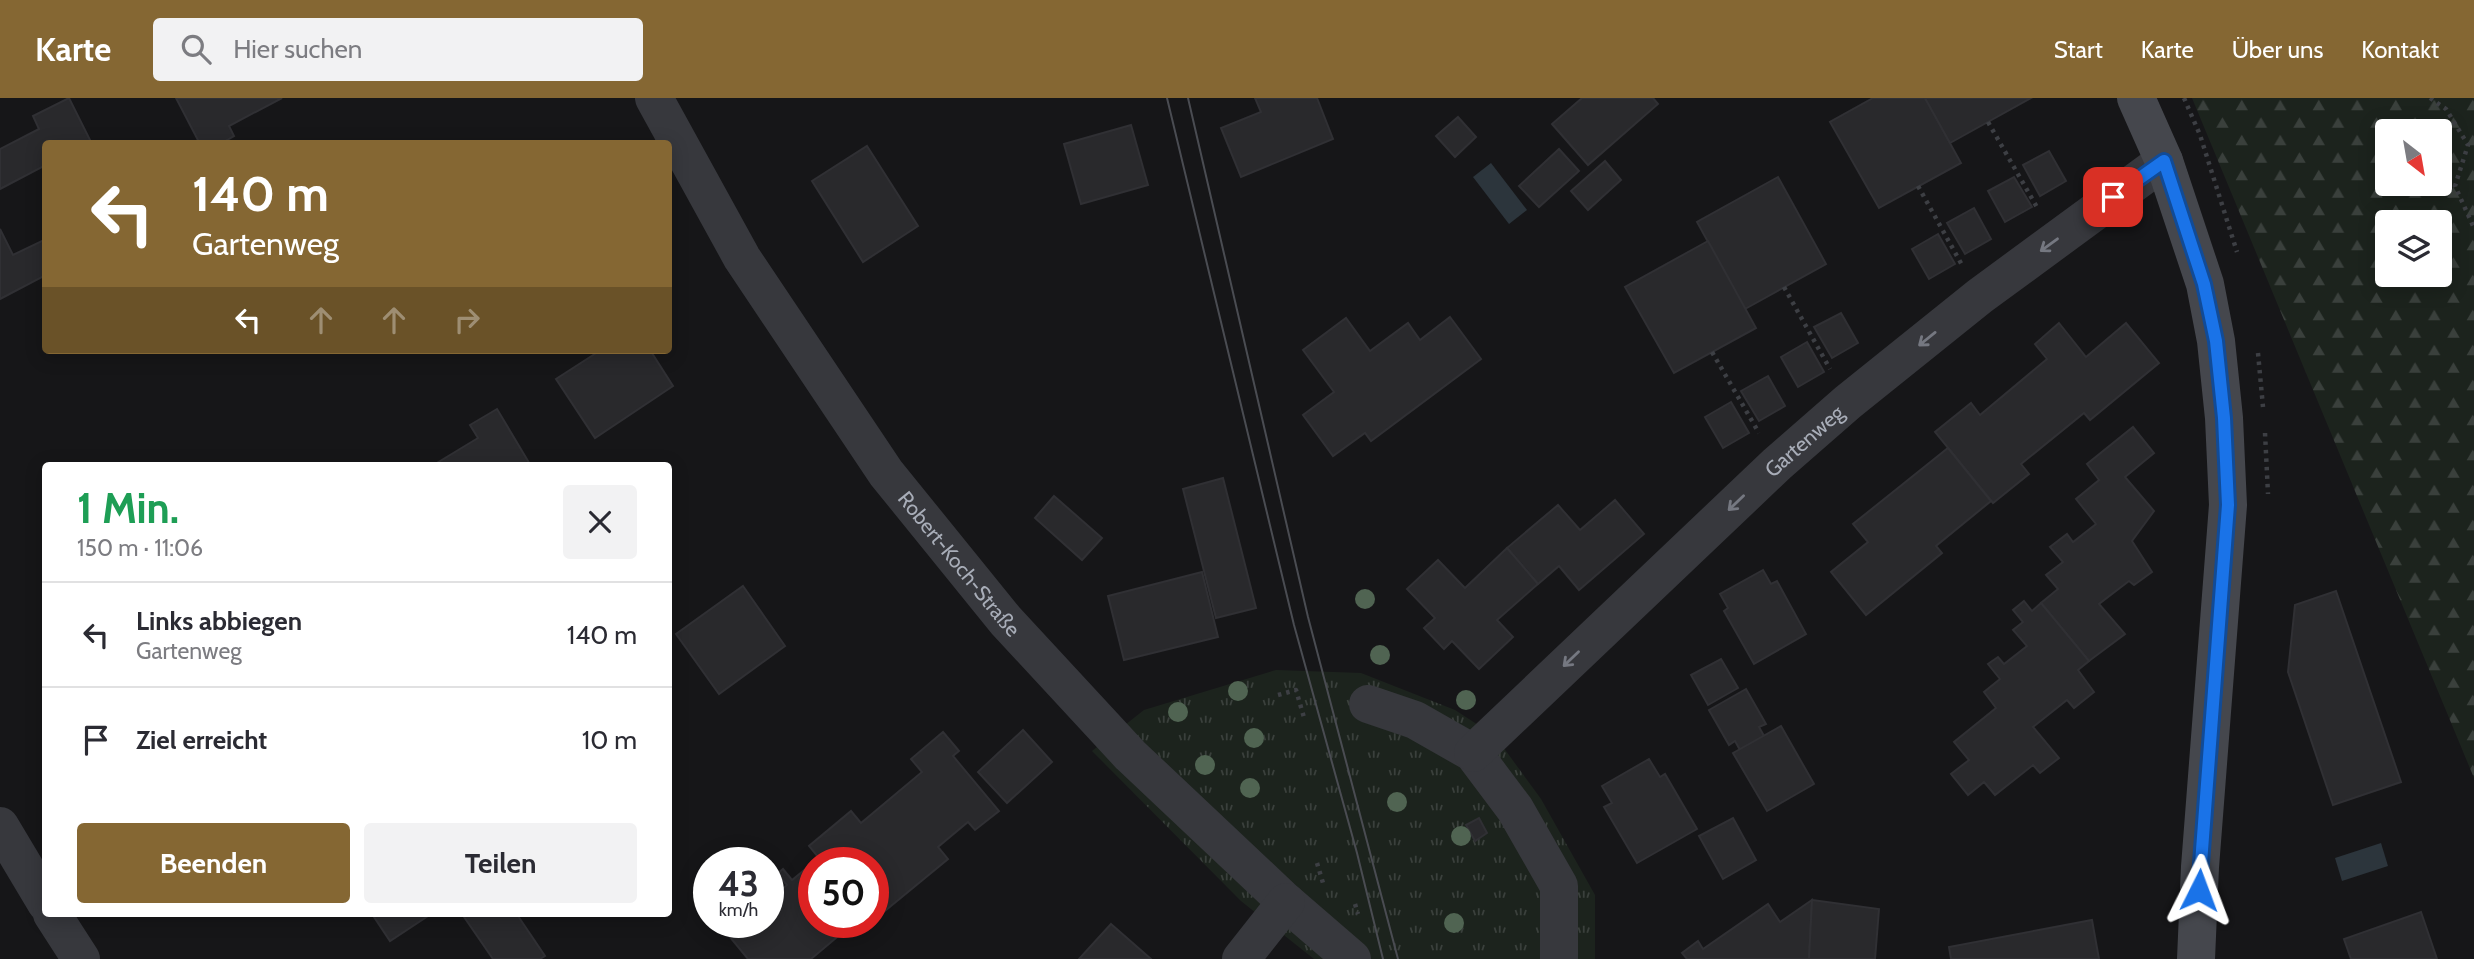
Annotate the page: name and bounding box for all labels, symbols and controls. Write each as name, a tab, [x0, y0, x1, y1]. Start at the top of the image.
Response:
search box	[153, 18, 643, 81]
text: Karte	[35, 29, 111, 69]
icon: search	[177, 30, 215, 68]
text: Hier suchen	[233, 33, 362, 65]
text: Start	[2054, 35, 2103, 64]
text: Karte	[2141, 35, 2194, 64]
text: Über uns	[2232, 35, 2323, 64]
text: Kontakt	[2361, 35, 2439, 64]
north arrow	[2375, 119, 2452, 196]
map controls	[2375, 119, 2452, 287]
text: 140 m	[192, 164, 329, 223]
pin	[2083, 167, 2143, 227]
icon: left	[77, 168, 168, 259]
icon: arrive	[2094, 178, 2132, 216]
button: layers	[2375, 210, 2452, 287]
text: Gartenweg	[192, 224, 339, 263]
one-way arrow	[2041, 237, 2059, 252]
icon: left	[229, 301, 267, 339]
icon: ahead	[302, 301, 340, 339]
icon: ahead	[375, 301, 413, 339]
icon: right	[448, 301, 486, 339]
one-way arrow	[1919, 331, 1937, 346]
street label: Gartenweg	[1759, 399, 1849, 482]
text: 1 Min.	[77, 482, 179, 534]
button: close	[563, 485, 637, 559]
street label: Robert-Koch-Straße	[893, 486, 1026, 641]
one-way arrow	[1728, 494, 1745, 511]
text: 150 m · 11:06	[77, 534, 203, 562]
text: Links abbiegen	[136, 605, 302, 637]
icon: left	[77, 616, 115, 654]
text: 140 m	[567, 619, 637, 651]
text: Gartenweg	[136, 637, 242, 665]
one-way arrow	[1563, 651, 1580, 668]
icon: arrive	[77, 721, 115, 759]
text: Ziel erreicht	[136, 724, 267, 756]
text: 10 m	[582, 724, 637, 756]
button: Beenden	[77, 823, 350, 903]
button: Teilen	[364, 823, 637, 903]
speed limit sign: 50	[798, 847, 889, 938]
position arrow	[2162, 853, 2236, 927]
text: 43	[718, 862, 759, 905]
text: km/h	[719, 899, 758, 921]

